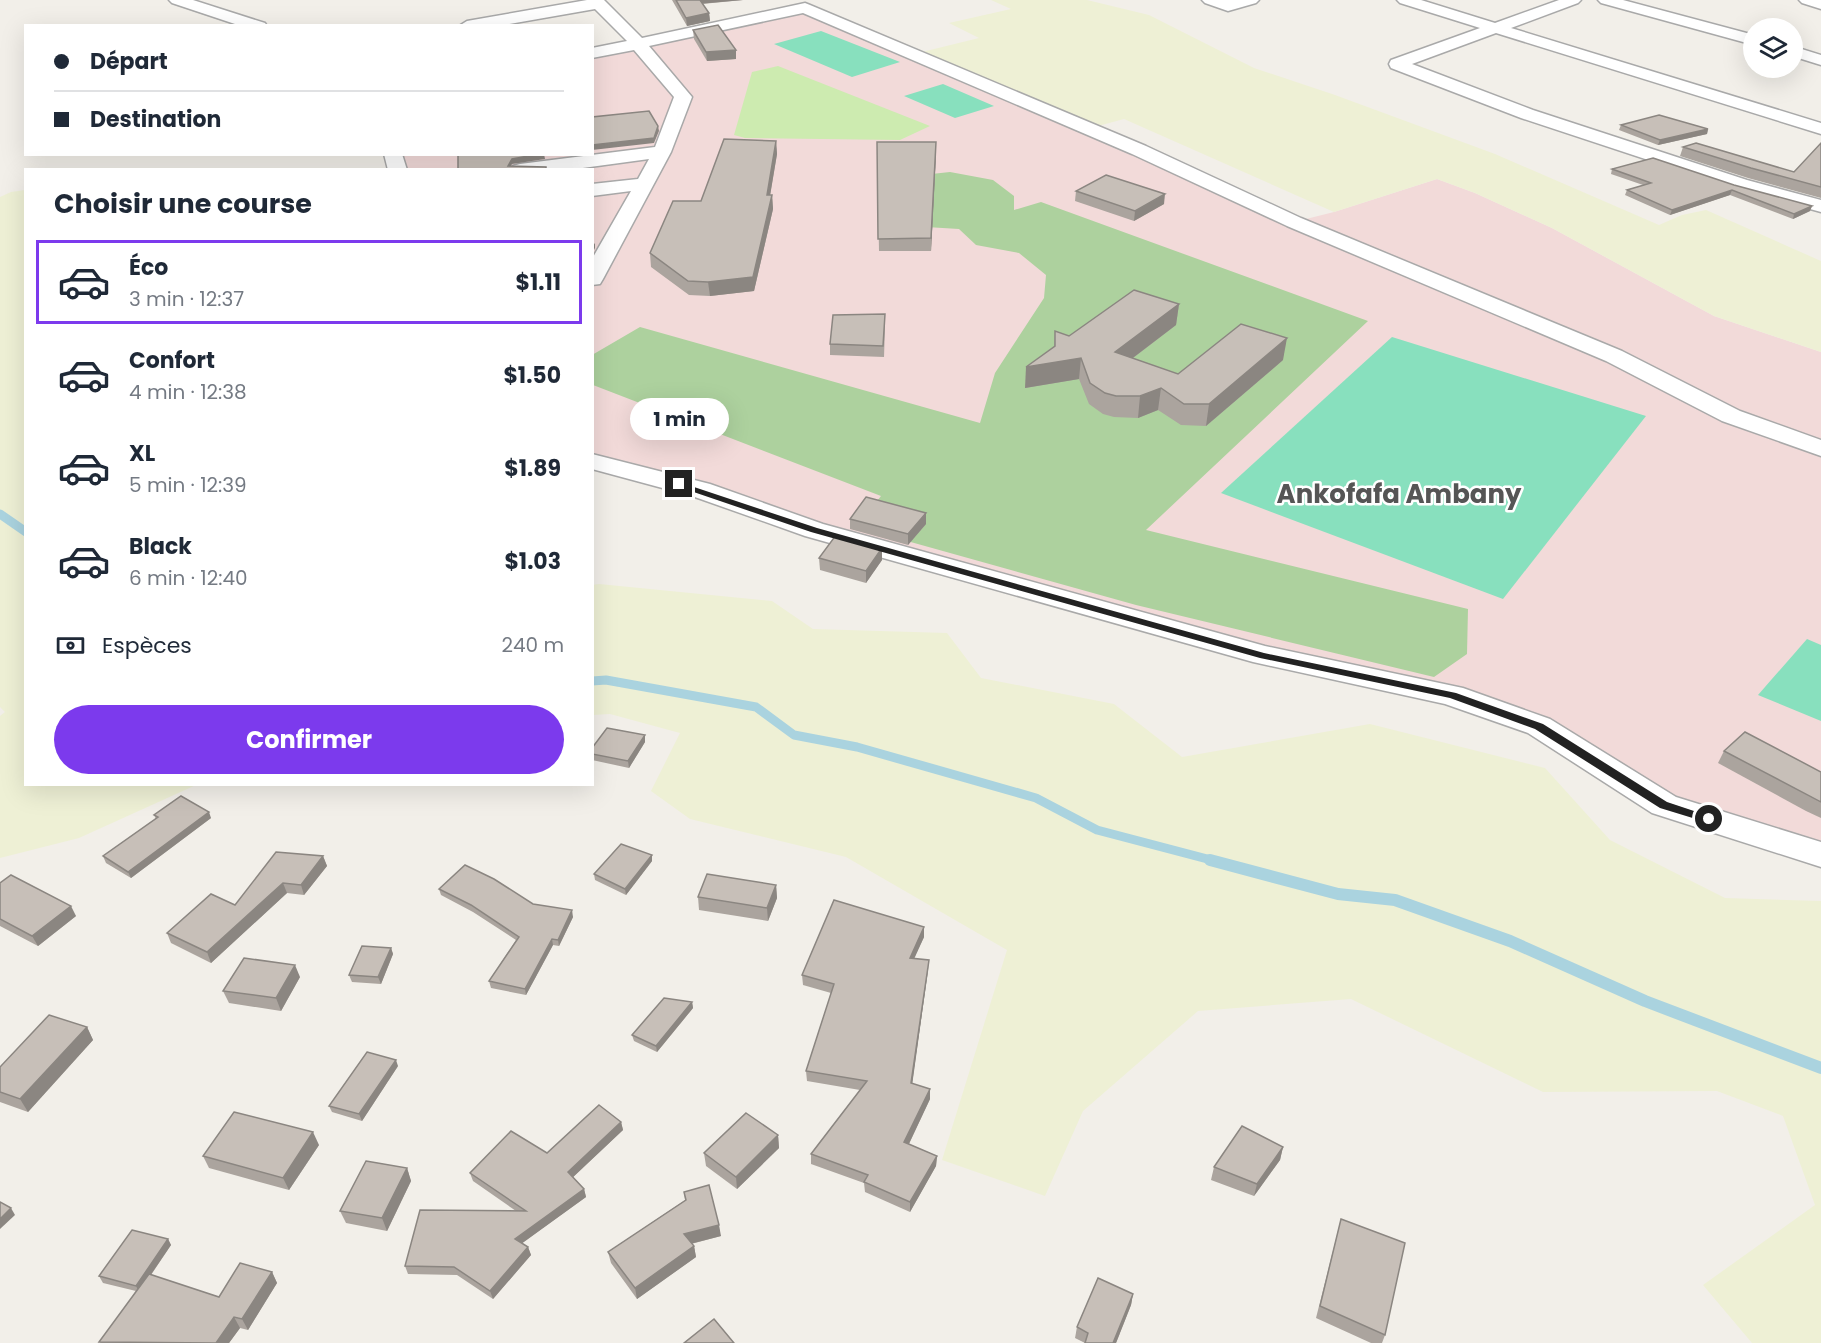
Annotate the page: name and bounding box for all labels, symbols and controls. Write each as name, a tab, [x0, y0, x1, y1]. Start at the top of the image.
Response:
map controls	[1743, 18, 1803, 78]
button: layers	[1743, 18, 1803, 78]
text: Départ	[90, 46, 168, 77]
text: Destination	[90, 104, 221, 135]
text: Choisir une course	[54, 185, 312, 222]
text: Éco	[129, 252, 168, 283]
icon: car	[57, 255, 111, 309]
text: $1.11	[516, 267, 561, 298]
text: 3 min · 12:37	[129, 285, 244, 313]
text: Confort	[129, 345, 215, 376]
icon: car	[57, 348, 111, 402]
text: $1.50	[503, 360, 561, 391]
text: 4 min · 12:38	[129, 378, 247, 406]
callout: 1 min	[630, 397, 728, 439]
text: 1 min	[653, 405, 706, 433]
text: XL	[129, 438, 155, 469]
icon: car	[57, 441, 111, 495]
text: $1.89	[504, 453, 561, 484]
route end	[665, 470, 692, 497]
text: 5 min · 12:39	[129, 471, 247, 499]
district label: Ankofafa Ambany	[1277, 476, 1522, 512]
text: Black	[129, 531, 192, 562]
icon: car	[57, 534, 111, 588]
text: $1.03	[504, 546, 561, 577]
text: 6 min · 12:40	[129, 564, 248, 592]
icon: cash	[54, 629, 87, 662]
text: Espèces	[102, 630, 192, 661]
text: 240 m	[501, 631, 564, 659]
button: Confirmer	[54, 705, 564, 774]
route start	[1695, 805, 1722, 832]

